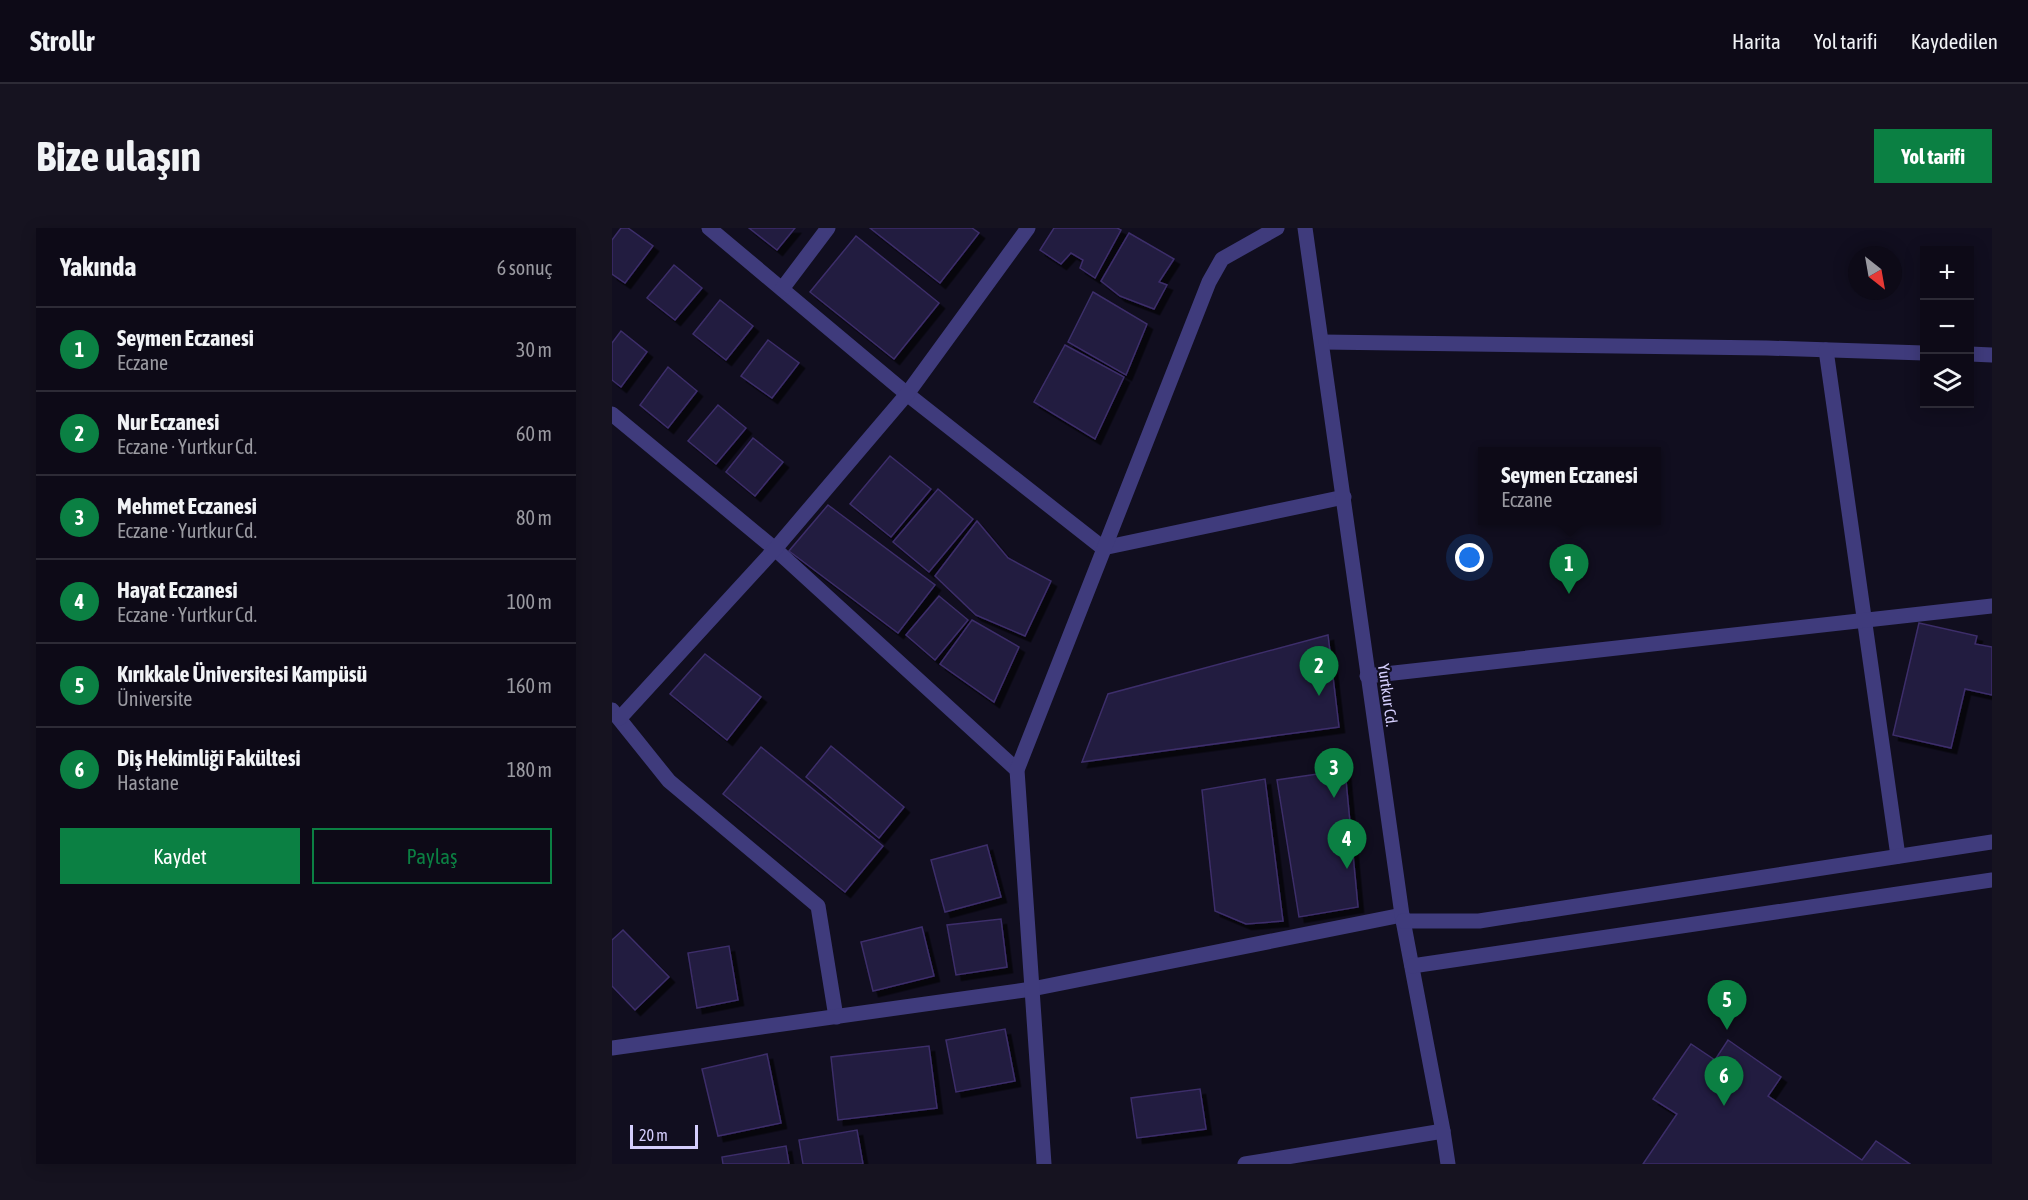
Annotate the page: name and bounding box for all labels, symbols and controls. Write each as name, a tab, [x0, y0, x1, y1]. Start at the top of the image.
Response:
text: Strollr	[30, 25, 94, 57]
text: Harita	[1732, 29, 1781, 53]
text: Yol tarifi	[1814, 29, 1878, 53]
text: Kaydedilen	[1911, 29, 1998, 53]
button: Yol tarifi	[1874, 129, 1992, 183]
text: Bize ulaşın	[36, 132, 201, 180]
north arrow	[1848, 246, 1902, 300]
map controls	[1920, 246, 1974, 408]
button: +	[1920, 246, 1974, 300]
text: Yakında	[60, 252, 136, 282]
text: 6 sonuç	[497, 256, 552, 279]
button: −	[1920, 300, 1974, 354]
text: Seymen Eczanesi	[117, 325, 254, 351]
text: 1	[75, 338, 84, 361]
text: 30 m	[516, 338, 552, 361]
text: Eczane	[117, 351, 168, 374]
button: layers	[1920, 354, 1974, 408]
text: Nur Eczanesi	[117, 409, 219, 435]
text: 2	[75, 422, 84, 445]
text: 60 m	[516, 422, 552, 445]
text: Eczane · Yurtkur Cd.	[117, 435, 257, 458]
popup	[1478, 447, 1661, 525]
text: Seymen Eczanesi	[1501, 462, 1638, 488]
text: Eczane	[1501, 488, 1552, 511]
text: Mehmet Eczanesi	[117, 493, 257, 519]
text: 3	[75, 506, 84, 529]
text: 80 m	[516, 506, 552, 529]
text: Eczane · Yurtkur Cd.	[117, 519, 257, 542]
your location	[1455, 543, 1484, 572]
pin: 1	[1550, 544, 1588, 594]
text: Hayat Eczanesi	[117, 577, 238, 603]
text: 4	[75, 590, 84, 613]
text: 100 m	[507, 590, 552, 613]
text: Eczane · Yurtkur Cd.	[117, 603, 257, 626]
pin: 2	[1300, 646, 1338, 696]
text: Kırıkkale Üniversitesi Kampüsü	[117, 661, 367, 687]
street label: Yurtkur Cd.	[1375, 662, 1401, 728]
text: 5	[75, 674, 84, 697]
text: 160 m	[507, 674, 552, 697]
text: Üniversite	[117, 687, 192, 710]
text: Diş Hekimliği Fakültesi	[117, 745, 301, 771]
pin: 3	[1314, 748, 1354, 798]
text: 6	[75, 758, 84, 781]
text: 180 m	[507, 758, 552, 781]
text: Hastane	[117, 771, 179, 794]
pin: 4	[1328, 820, 1366, 869]
button: Kaydet	[60, 828, 300, 884]
button: Paylaş	[312, 828, 552, 884]
pin: 5	[1708, 980, 1746, 1030]
pin: 6	[1704, 1056, 1744, 1106]
scale bar	[630, 1122, 698, 1150]
text: 20 m	[639, 1126, 668, 1144]

